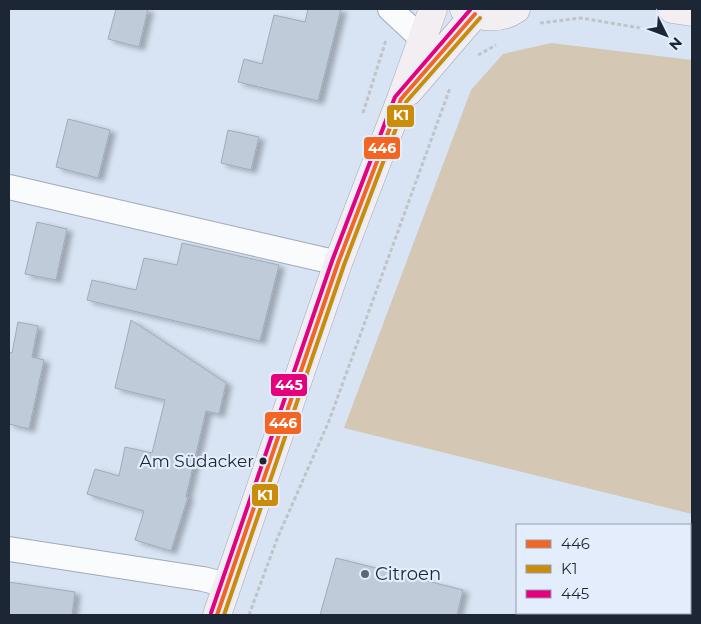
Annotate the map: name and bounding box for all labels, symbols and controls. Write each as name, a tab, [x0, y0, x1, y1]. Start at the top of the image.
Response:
north arrow	[641, 10, 691, 60]
text: N	[665, 33, 686, 54]
line badge: K1	[386, 104, 415, 128]
text: K1	[393, 106, 409, 124]
line badge: 446	[363, 136, 401, 160]
text: 446	[368, 139, 396, 157]
line badge: 445	[270, 373, 308, 397]
text: 445	[275, 376, 303, 394]
line badge: 446	[264, 411, 302, 435]
text: 446	[269, 414, 297, 432]
place label: Am Südacker	[140, 451, 254, 471]
marker: Am Südacker	[258, 456, 268, 466]
line badge: K1	[251, 483, 279, 507]
text: K1	[257, 486, 273, 504]
legend	[516, 524, 691, 614]
text: 446	[561, 534, 590, 553]
text: K1	[561, 559, 577, 578]
place label: Citroen	[375, 563, 441, 585]
marker: Citroen	[359, 568, 371, 580]
text: 445	[561, 584, 589, 603]

